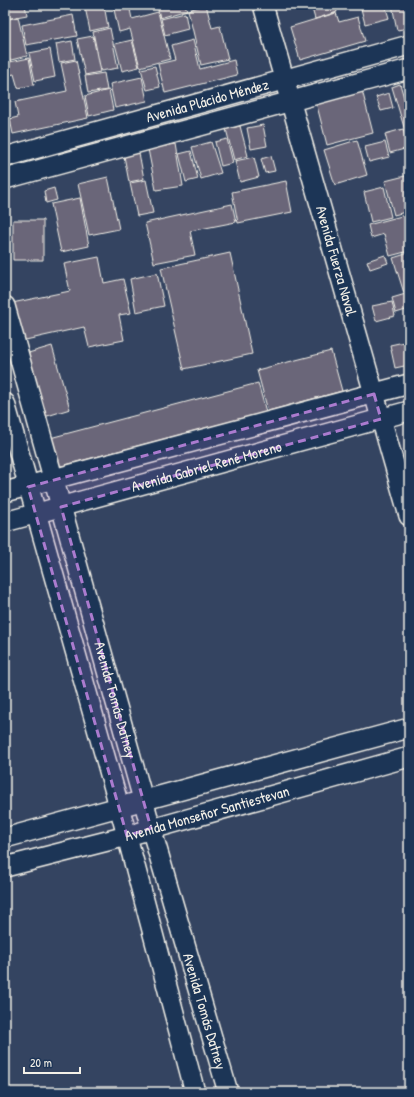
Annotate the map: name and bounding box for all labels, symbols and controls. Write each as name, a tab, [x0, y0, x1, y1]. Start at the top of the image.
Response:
street label: Avenida Plácido Méndez	[144, 73, 271, 127]
street label: Avenida Fuerza Naval	[311, 203, 362, 318]
street label: Avenida Gabriel René Moreno	[129, 435, 284, 497]
street label: Avenida Tomás Datney	[89, 639, 142, 761]
street label: Avenida Monseñor Santiestevan	[122, 780, 292, 846]
street label: Avenida Tomás Datney	[178, 950, 232, 1072]
scale bar	[24, 1049, 80, 1075]
text: 20 m	[30, 1054, 52, 1071]

